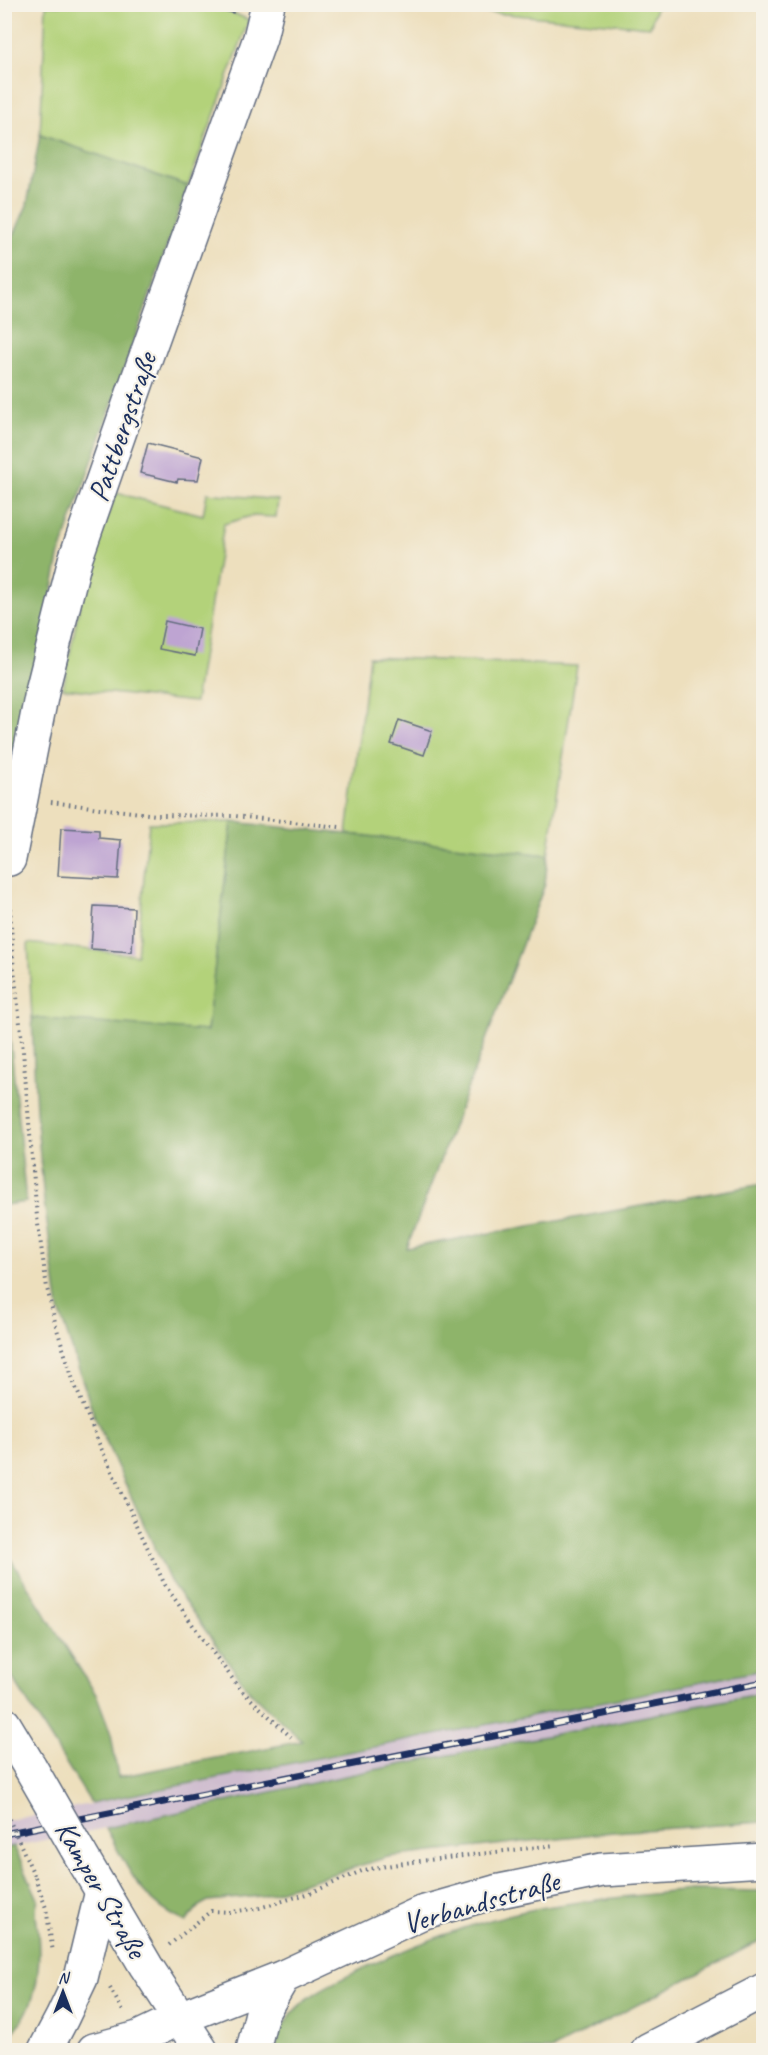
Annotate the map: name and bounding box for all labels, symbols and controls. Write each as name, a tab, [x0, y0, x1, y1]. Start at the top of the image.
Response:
street label: Pattbergstraße	[79, 345, 166, 506]
street label: Kamper Straße	[46, 1813, 157, 1967]
street label: Verbandsstraße	[399, 1861, 566, 1942]
north arrow	[33, 1962, 93, 2022]
text: N	[58, 1968, 71, 1988]

